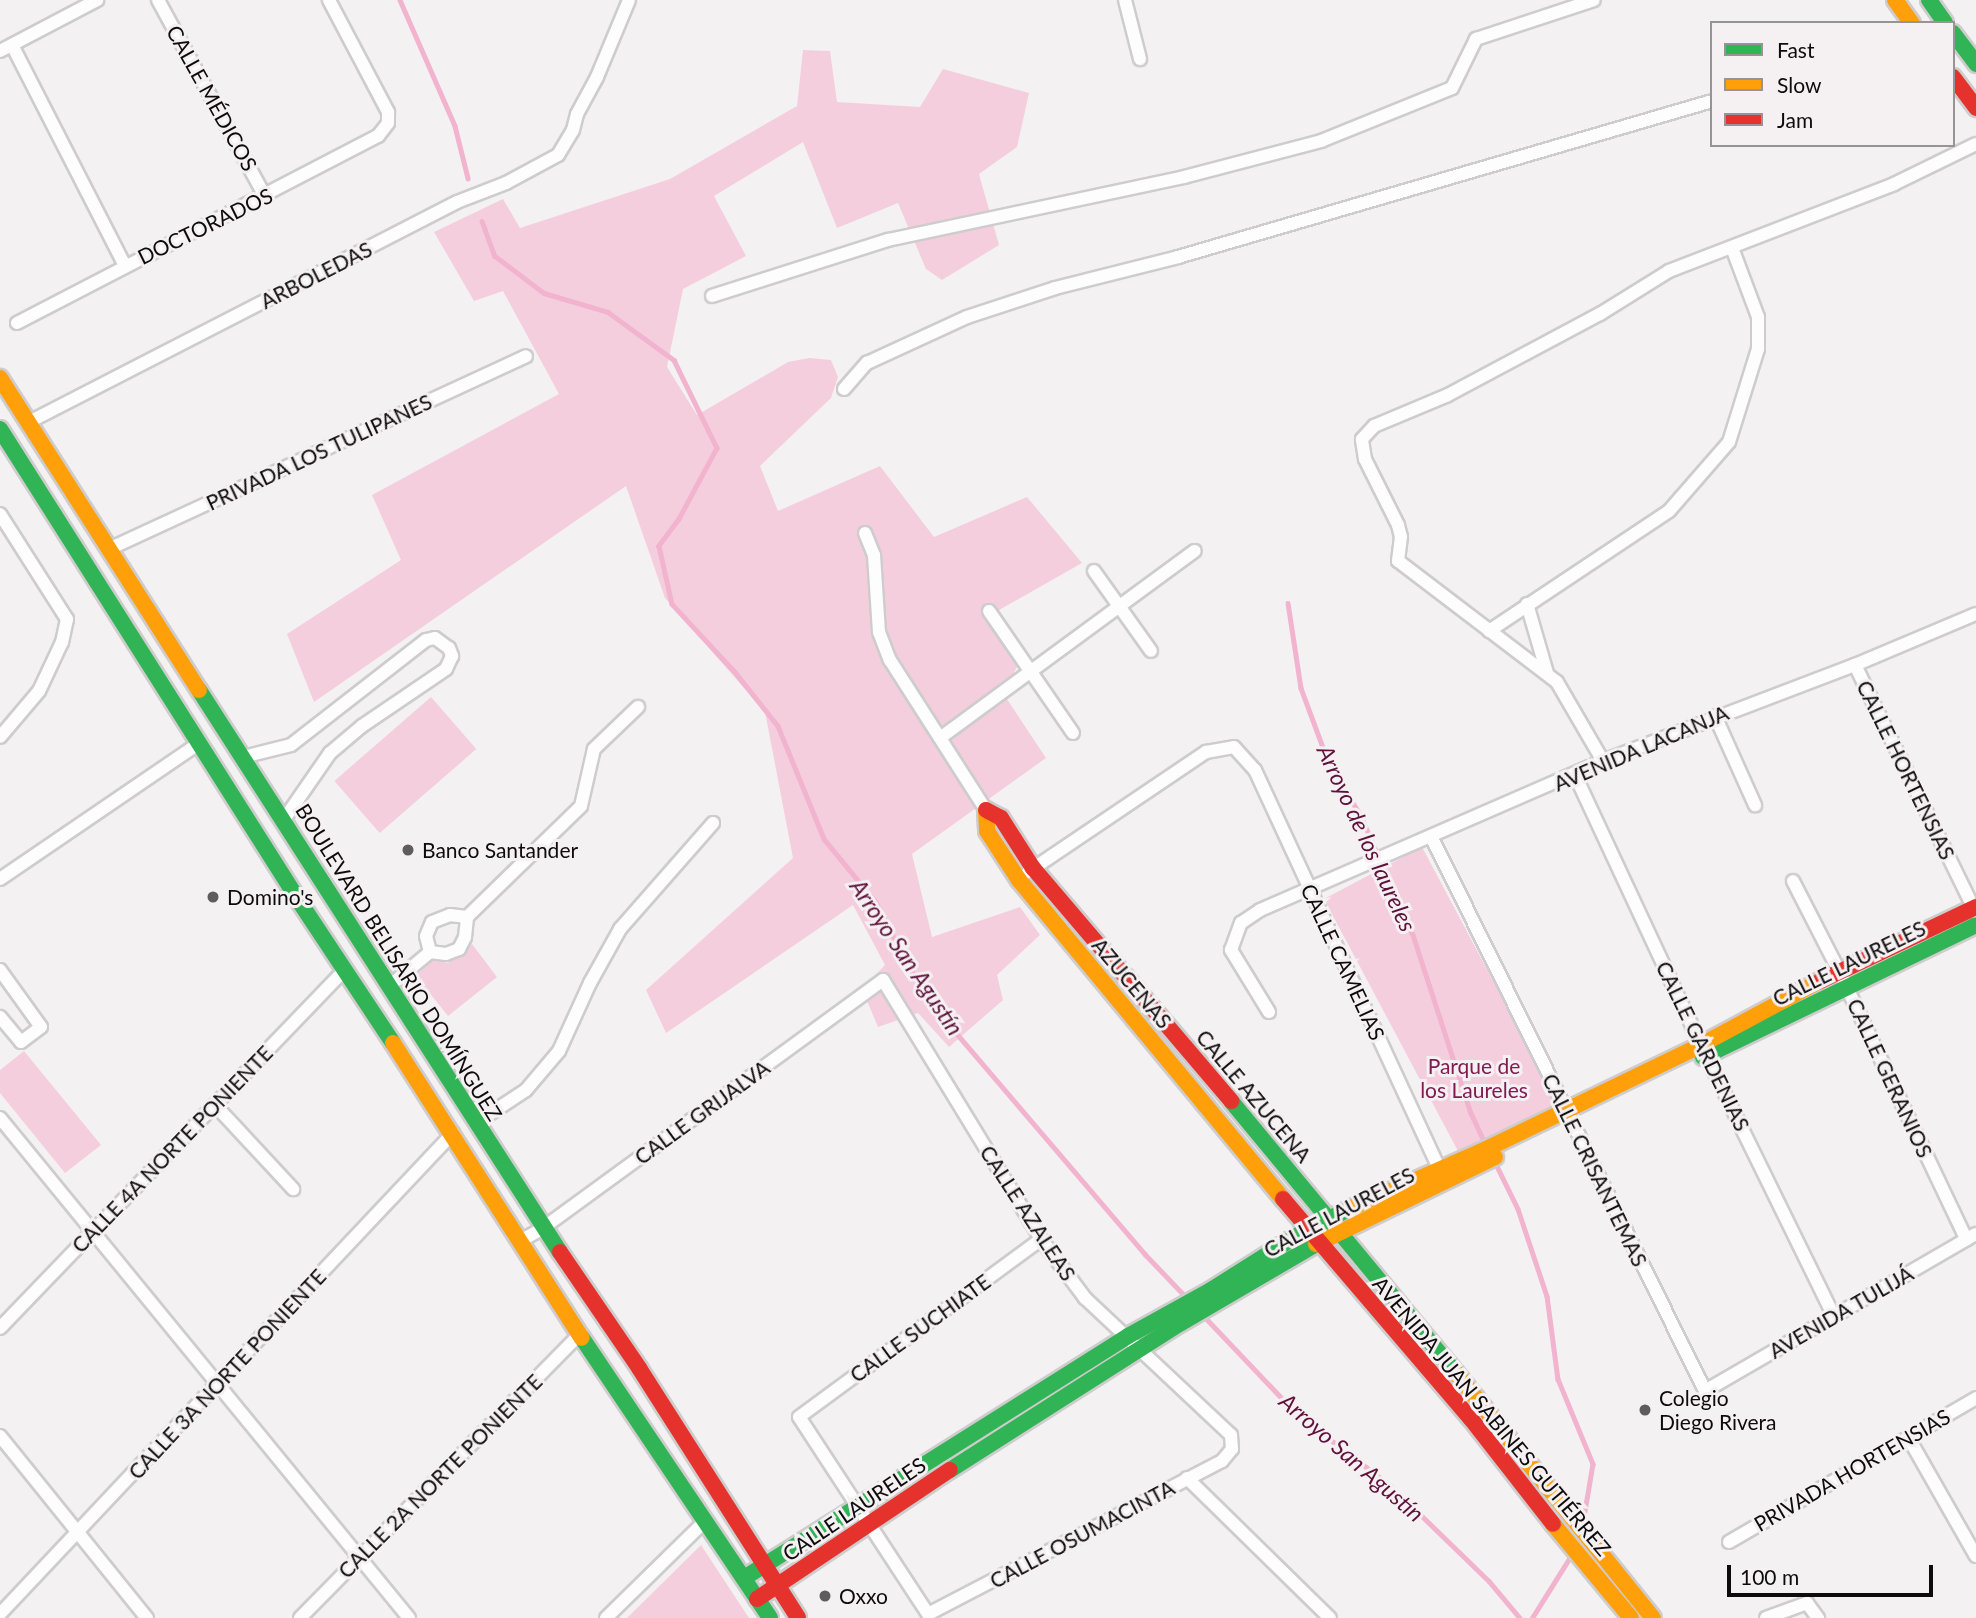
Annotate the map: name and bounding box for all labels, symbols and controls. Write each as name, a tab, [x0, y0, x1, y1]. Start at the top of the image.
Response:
street label: CALLE MÉDICOS	[162, 21, 262, 175]
legend	[1710, 21, 1955, 147]
text: Fast	[1777, 37, 1814, 62]
text: Slow	[1777, 72, 1821, 97]
text: Jam	[1777, 107, 1813, 132]
street label: DOCTORADOS	[133, 182, 277, 270]
street label: ARBOLEDAS	[256, 236, 376, 314]
street label: PRIVADA LOS TULIPANES	[201, 388, 437, 516]
street label: CALLE HORTENSIAS	[1852, 676, 1960, 864]
street label: AVENIDA LACANJA	[1549, 700, 1733, 796]
water label: Arroyo de los laureles	[1312, 740, 1422, 936]
street label: BOULEVARD BELISARIO DOMÍNGUEZ	[290, 799, 508, 1125]
place label: Banco Santander	[422, 837, 578, 863]
marker: Banco Santander	[400, 842, 416, 858]
water label: Arroyo San Agustín	[844, 874, 970, 1040]
street label: CALLE CAMELIAS	[1296, 880, 1390, 1044]
place label: Domino's	[227, 884, 313, 910]
marker: Domino's	[205, 889, 221, 905]
street label: CALLE LAURELES	[1768, 915, 1930, 1011]
street label: AZUCENAS	[1087, 933, 1177, 1033]
street label: CALLE GARDENIAS	[1651, 957, 1755, 1135]
street label: CALLE GERANIOS	[1842, 995, 1938, 1161]
street label: CALLE AZUCENA	[1191, 1024, 1317, 1168]
street label: CALLE 4A NORTE PONIENTE	[66, 1040, 278, 1258]
park label: Parque de los Laureles	[1420, 1053, 1528, 1103]
street label: CALLE GRIJALVA	[630, 1055, 774, 1169]
street label: CALLE CRISANTEMAS	[1537, 1069, 1653, 1271]
street label: CALLE AZALEAS	[975, 1140, 1081, 1286]
street label: CALLE LAURELES	[1259, 1162, 1419, 1262]
street label: AVENIDA TULIJÁ	[1764, 1260, 1918, 1364]
street label: CALLE 3A NORTE PONIENTE	[123, 1264, 331, 1484]
street label: CALLE SUCHIATE	[845, 1269, 995, 1387]
street label: AVENIDA JUAN SABINES GUTIÉRREZ	[1367, 1271, 1617, 1561]
street label: CALLE 2A NORTE PONIENTE	[333, 1369, 547, 1583]
place label: Colegio Diego Rivera	[1659, 1385, 1777, 1435]
water label: Arroyo San Agustín	[1274, 1387, 1430, 1527]
marker: Colegio Diego Rivera	[1637, 1402, 1653, 1418]
street label: PRIVADA HORTENSIAS	[1749, 1403, 1955, 1537]
street label: CALLE LAURELES	[778, 1452, 930, 1566]
street label: CALLE OSUMACINTA	[985, 1475, 1179, 1593]
scale bar	[1731, 1552, 1938, 1596]
text: 100 m	[1740, 1564, 1799, 1589]
place label: Oxxo	[839, 1583, 888, 1609]
marker: Oxxo	[817, 1588, 833, 1604]

